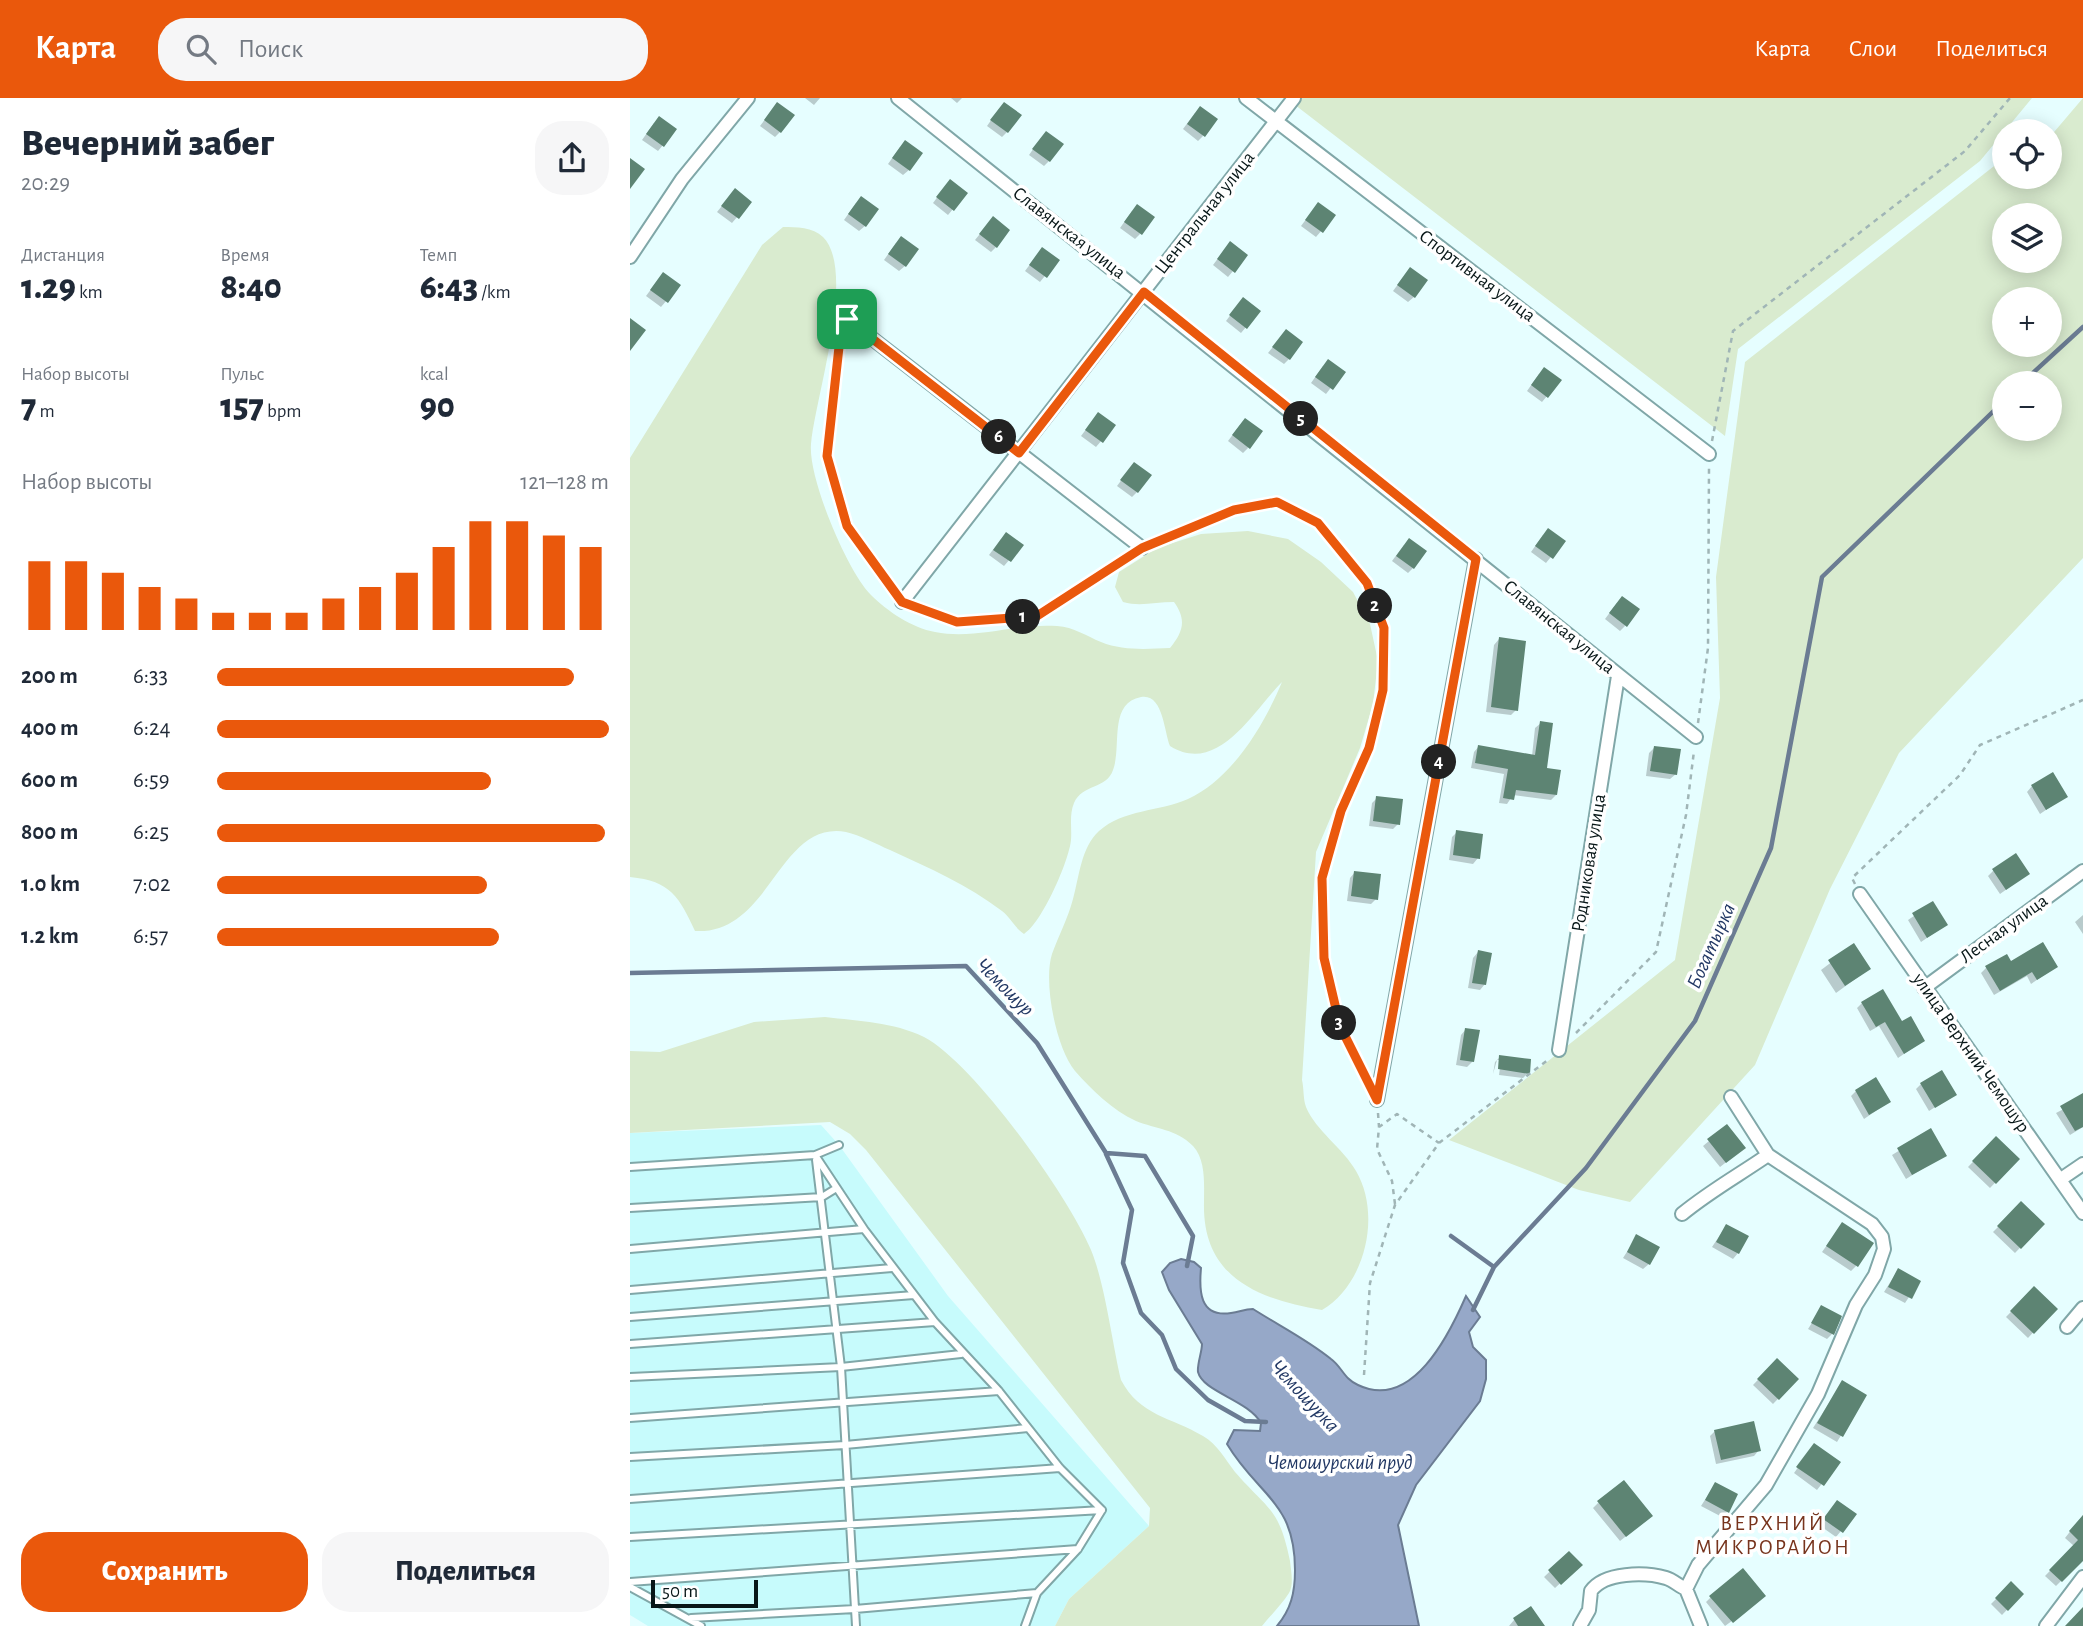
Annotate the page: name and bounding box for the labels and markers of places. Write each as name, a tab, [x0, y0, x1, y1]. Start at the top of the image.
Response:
pin	[817, 289, 877, 349]
pin: 5	[1284, 402, 1318, 436]
pin: 6	[982, 420, 1016, 454]
pin: 2	[1358, 588, 1392, 624]
pin: 1	[1006, 600, 1040, 634]
pin: 4	[1422, 744, 1456, 780]
pin: 3	[1322, 1006, 1356, 1040]

